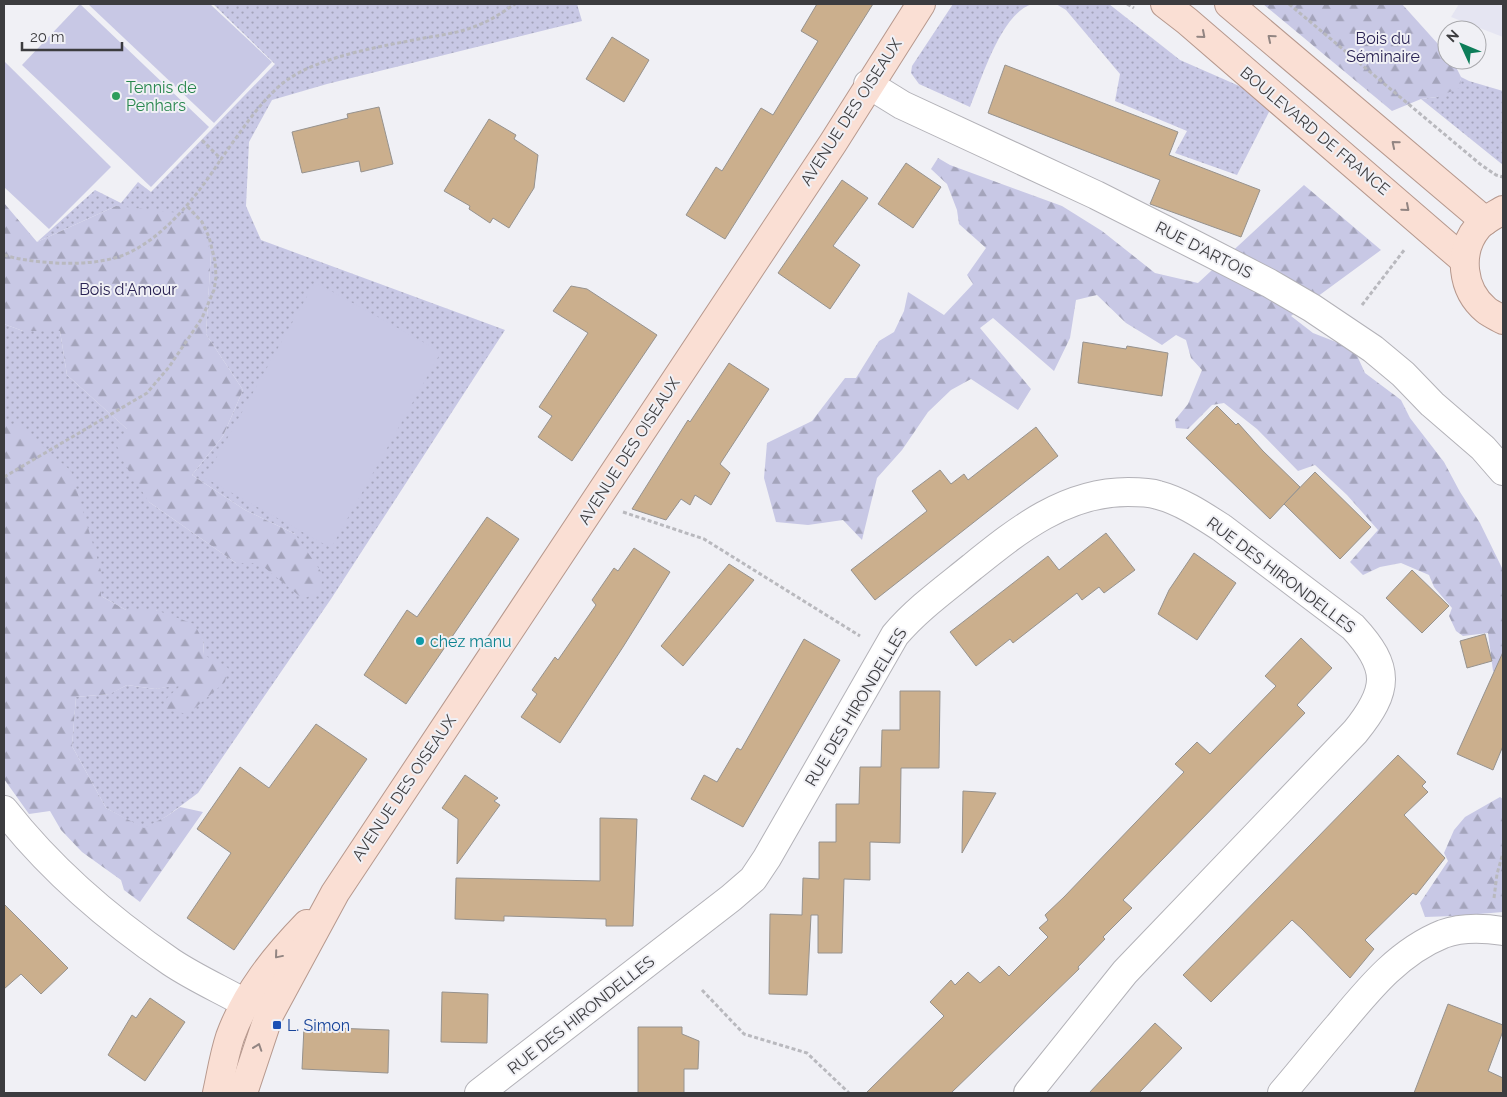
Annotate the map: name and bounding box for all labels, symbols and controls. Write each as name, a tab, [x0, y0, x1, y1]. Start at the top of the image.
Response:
scale bar	[22, 20, 122, 52]
north arrow	[1437, 20, 1487, 70]
text: N	[1443, 27, 1462, 45]
text: 20 m	[30, 28, 65, 46]
one-way arrow	[1197, 29, 1206, 38]
park label: Bois du Séminaire	[1346, 29, 1420, 66]
street label: AVENUE DES OISEAUX	[796, 34, 906, 189]
one-way arrow	[1268, 36, 1277, 44]
street label: BOULEVARD DE FRANCE	[1236, 63, 1394, 199]
place label: Tennis de Penhars	[126, 78, 197, 115]
marker: Tennis de Penhars	[110, 90, 122, 102]
one-way arrow	[1391, 141, 1400, 150]
one-way arrow	[1400, 203, 1409, 212]
street label: RUE D'ARTOIS	[1152, 217, 1256, 283]
park label: Bois d'Amour	[79, 280, 177, 299]
street label: AVENUE DES OISEAUX	[574, 373, 684, 528]
street label: RUE DES HIRONDELLES	[1203, 513, 1359, 637]
street label: RUE DES HIRONDELLES	[801, 624, 911, 789]
place label: chez manu	[430, 632, 512, 651]
marker: chez manu	[414, 635, 426, 647]
street label: AVENUE DES OISEAUX	[348, 711, 460, 864]
one-way arrow	[276, 949, 284, 958]
street label: RUE DES HIRONDELLES	[504, 952, 658, 1078]
place label: L. Simon	[287, 1016, 350, 1035]
marker: L. Simon	[271, 1019, 283, 1031]
one-way arrow	[252, 1043, 262, 1052]

